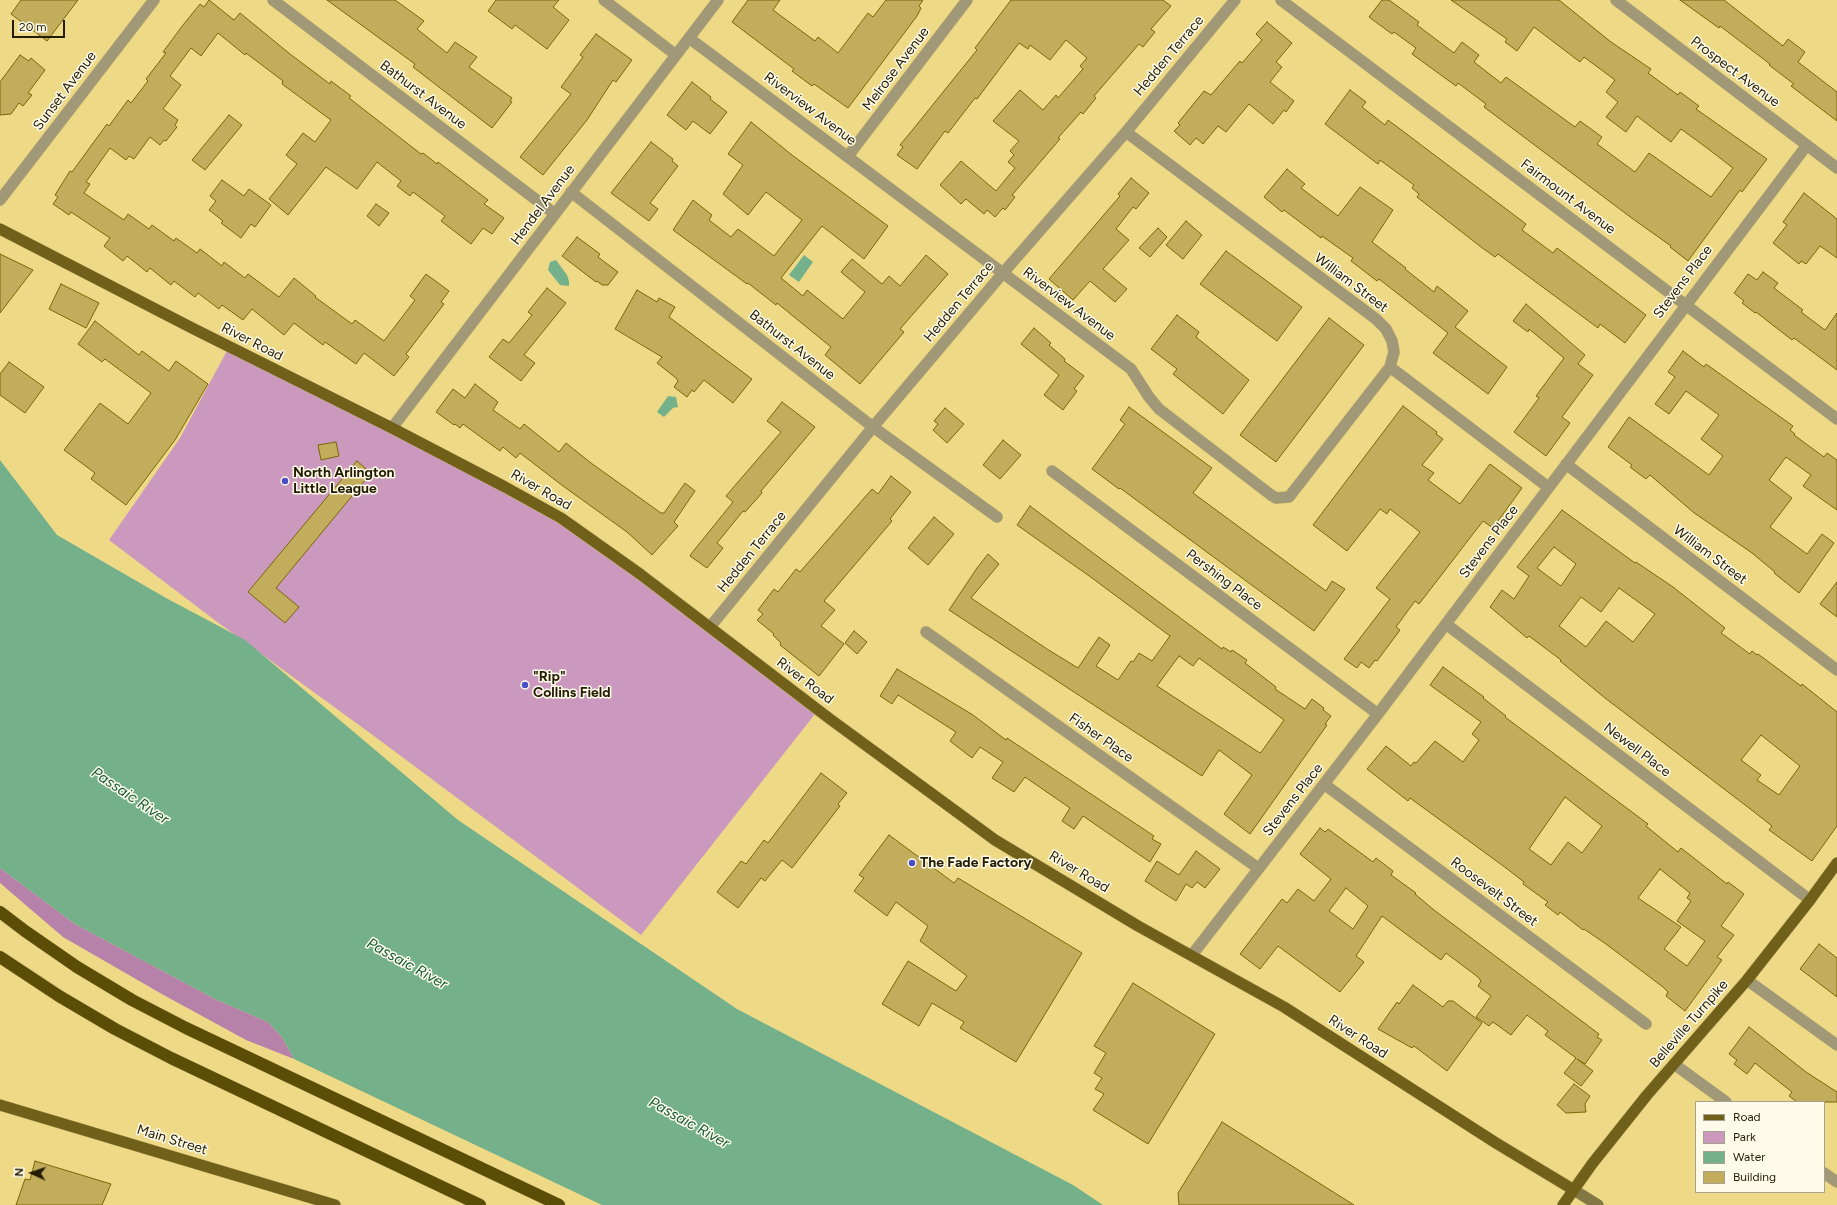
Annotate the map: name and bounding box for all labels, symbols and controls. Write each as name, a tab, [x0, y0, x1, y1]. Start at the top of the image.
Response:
scale bar	[14, 12, 67, 38]
street label: Hedden Terrace	[1130, 12, 1208, 100]
text: 20 m	[19, 20, 47, 34]
street label: Melrose Avenue	[859, 24, 933, 114]
street label: Prospect Avenue	[1687, 33, 1783, 111]
street label: Sunset Avenue	[30, 48, 100, 134]
street label: Bathurst Avenue	[376, 57, 470, 133]
street label: Riverview Avenue	[761, 69, 859, 149]
street label: Fairmount Avenue	[1517, 156, 1619, 238]
street label: Hendel Avenue	[507, 162, 579, 248]
street label: Stevens Place	[1650, 242, 1716, 322]
street label: William Street	[1311, 250, 1391, 316]
street label: Hedden Terrace	[920, 258, 998, 346]
street label: Riverview Avenue	[1020, 264, 1118, 344]
street label: Bathurst Avenue	[746, 306, 838, 384]
street label: River Road	[218, 319, 286, 365]
place label: North Arlington Little League	[293, 465, 395, 498]
street label: River Road	[508, 466, 574, 514]
marker: North Arlington Little League	[280, 476, 290, 486]
street label: Stevens Place	[1456, 502, 1522, 582]
street label: Hedden Terrace	[714, 508, 790, 596]
street label: William Street	[1670, 522, 1750, 588]
street label: Pershing Place	[1183, 546, 1265, 614]
street label: River Road	[773, 654, 837, 708]
place label: "Rip" Collins Field	[533, 669, 611, 702]
marker: "Rip" Collins Field	[520, 680, 530, 690]
street label: Fisher Place	[1066, 710, 1136, 766]
street label: Newell Place	[1600, 719, 1674, 781]
street label: Stevens Place	[1259, 760, 1327, 840]
water label: Passaic River	[88, 764, 172, 828]
street label: River Road	[1046, 847, 1112, 897]
street label: Roosevelt Street	[1447, 854, 1541, 930]
place label: The Fade Factory	[920, 855, 1032, 871]
marker: The Fade Factory	[907, 858, 917, 868]
water label: Passaic River	[364, 934, 450, 994]
street label: Belleville Turnpike	[1646, 977, 1732, 1071]
street label: River Road	[1325, 1012, 1391, 1062]
water label: Passaic River	[646, 1093, 732, 1153]
legend	[1695, 1101, 1825, 1193]
text: Road	[1733, 1110, 1761, 1124]
street label: Main Street	[135, 1121, 209, 1159]
text: Park	[1733, 1130, 1756, 1144]
text: Water	[1733, 1150, 1765, 1164]
north arrow	[12, 1153, 52, 1193]
text: N	[13, 1168, 26, 1177]
text: Building	[1733, 1170, 1776, 1184]

